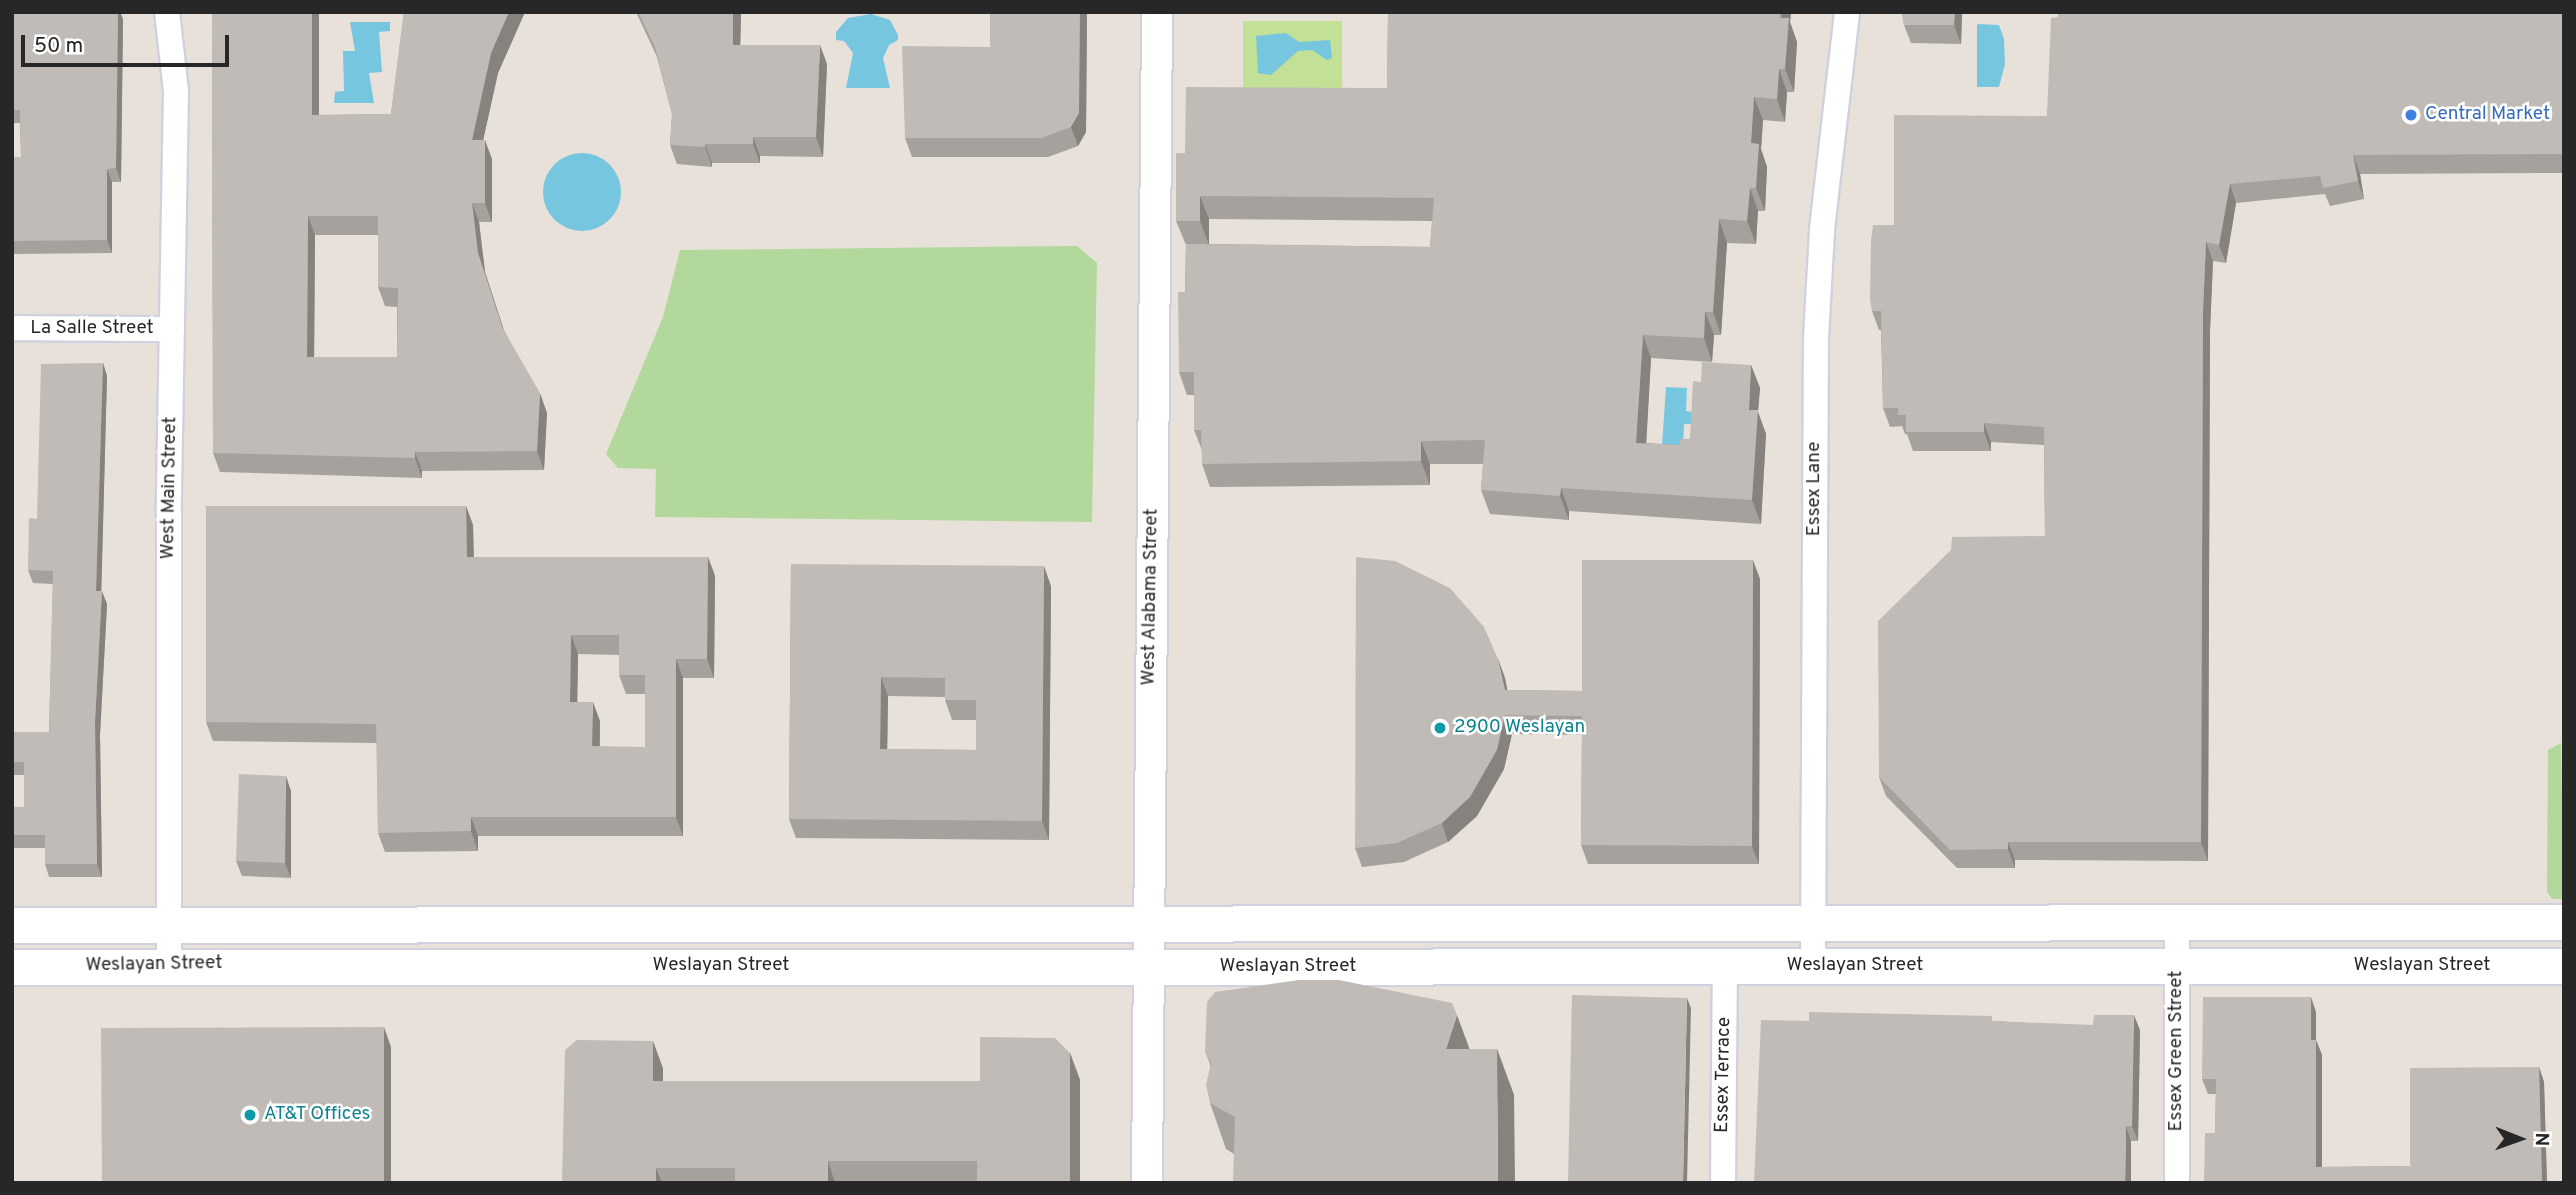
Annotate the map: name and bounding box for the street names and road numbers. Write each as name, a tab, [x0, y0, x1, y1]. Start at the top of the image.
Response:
street label: La Salle Street	[30, 318, 154, 340]
street label: West Main Street	[157, 416, 183, 560]
street label: Essex Lane	[1804, 442, 1826, 536]
street label: West Alabama Street	[1138, 508, 1164, 686]
street label: Weslayan Street	[85, 952, 223, 978]
street label: Weslayan Street	[653, 955, 789, 977]
street label: Weslayan Street	[1787, 955, 1923, 977]
street label: Weslayan Street	[2354, 955, 2490, 977]
street label: Weslayan Street	[1220, 956, 1356, 978]
street label: Essex Green Street	[2166, 970, 2188, 1132]
street label: Essex Terrace	[1712, 1016, 1736, 1134]

